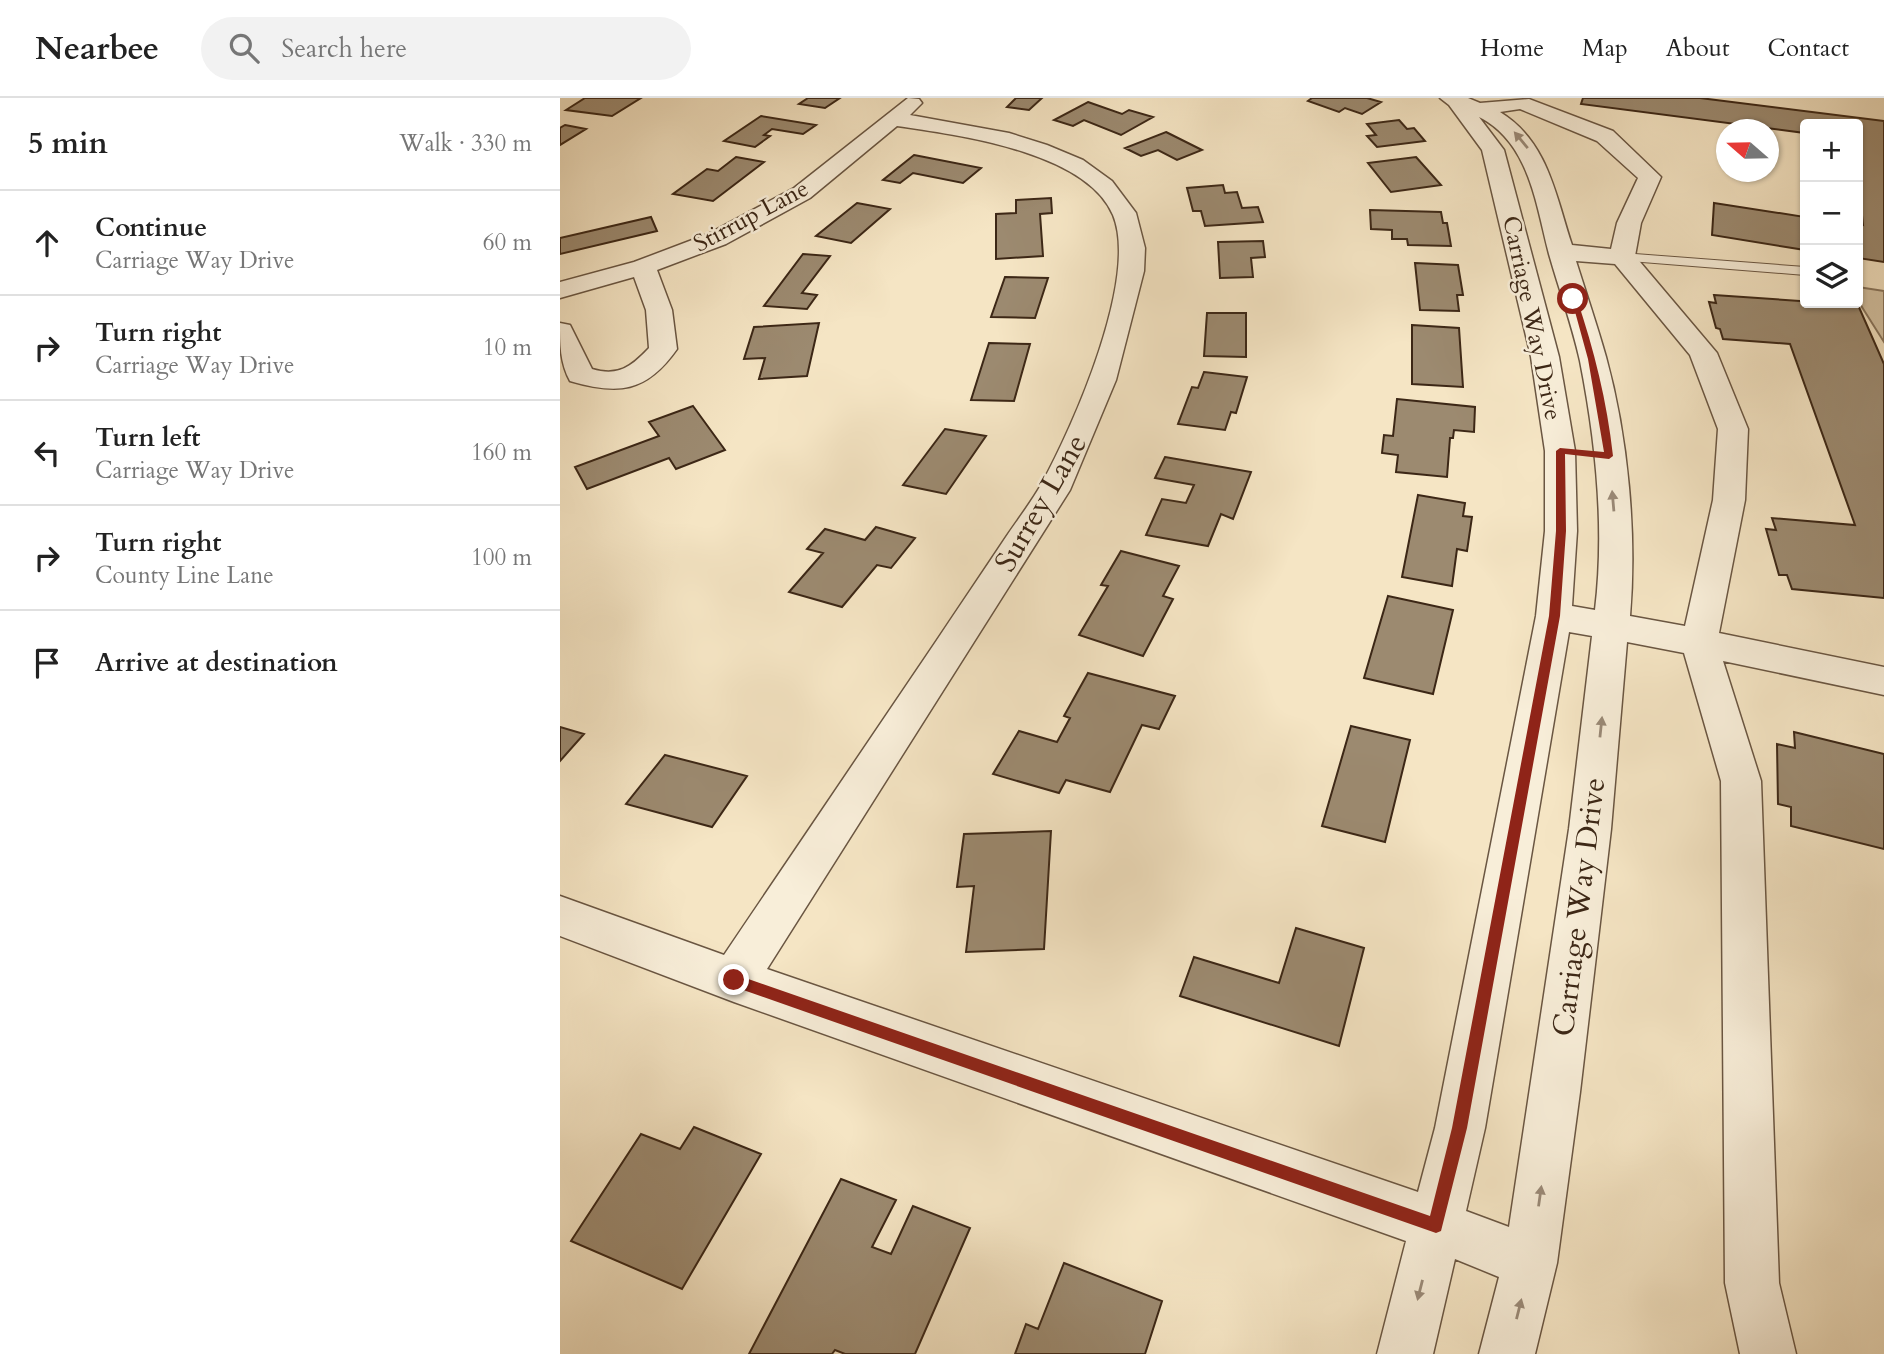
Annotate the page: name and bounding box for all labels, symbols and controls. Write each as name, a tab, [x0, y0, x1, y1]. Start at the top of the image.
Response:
search box	[201, 17, 691, 80]
text: Nearbee	[35, 26, 159, 71]
icon: search	[225, 29, 263, 67]
text: Search here	[281, 31, 407, 66]
text: Home	[1480, 32, 1544, 65]
text: Map	[1582, 32, 1628, 65]
text: About	[1666, 32, 1730, 65]
text: Contact	[1768, 32, 1849, 65]
north arrow	[1716, 119, 1779, 182]
map controls	[1800, 119, 1863, 308]
button: +	[1800, 119, 1863, 182]
text: 5 min	[28, 123, 108, 164]
text: Walk · 330 m	[399, 128, 532, 159]
one-way arrow	[1514, 132, 1529, 149]
street label: Stirrup Lane	[688, 172, 814, 260]
button: −	[1800, 182, 1863, 245]
text: Continue	[95, 210, 207, 245]
street label: Carriage Way Drive	[1494, 213, 1570, 423]
icon: ahead	[28, 224, 66, 262]
text: 60 m	[483, 227, 532, 258]
text: Carriage Way Drive	[95, 245, 295, 276]
button: layers	[1800, 245, 1863, 308]
route start	[1557, 283, 1588, 314]
text: Turn right	[95, 315, 222, 350]
icon: right	[28, 329, 66, 367]
text: 10 m	[483, 332, 532, 363]
text: Carriage Way Drive	[95, 350, 295, 381]
text: Turn left	[95, 420, 200, 455]
street label: Surrey Lane	[985, 427, 1097, 579]
icon: left	[28, 434, 66, 472]
text: 160 m	[471, 437, 532, 468]
text: Carriage Way Drive	[95, 455, 295, 486]
one-way arrow	[1607, 489, 1618, 511]
text: Turn right	[95, 525, 222, 560]
icon: right	[28, 539, 66, 577]
text: 100 m	[471, 542, 532, 573]
text: County Line Lane	[95, 560, 274, 591]
icon: arrive	[28, 644, 66, 682]
text: Arrive at destination	[95, 645, 338, 680]
one-way arrow	[1596, 716, 1607, 738]
street label: Carriage Way Drive	[1543, 775, 1615, 1039]
route end	[718, 964, 749, 995]
one-way arrow	[1535, 1185, 1546, 1207]
one-way arrow	[1414, 1279, 1425, 1301]
one-way arrow	[1514, 1298, 1525, 1320]

